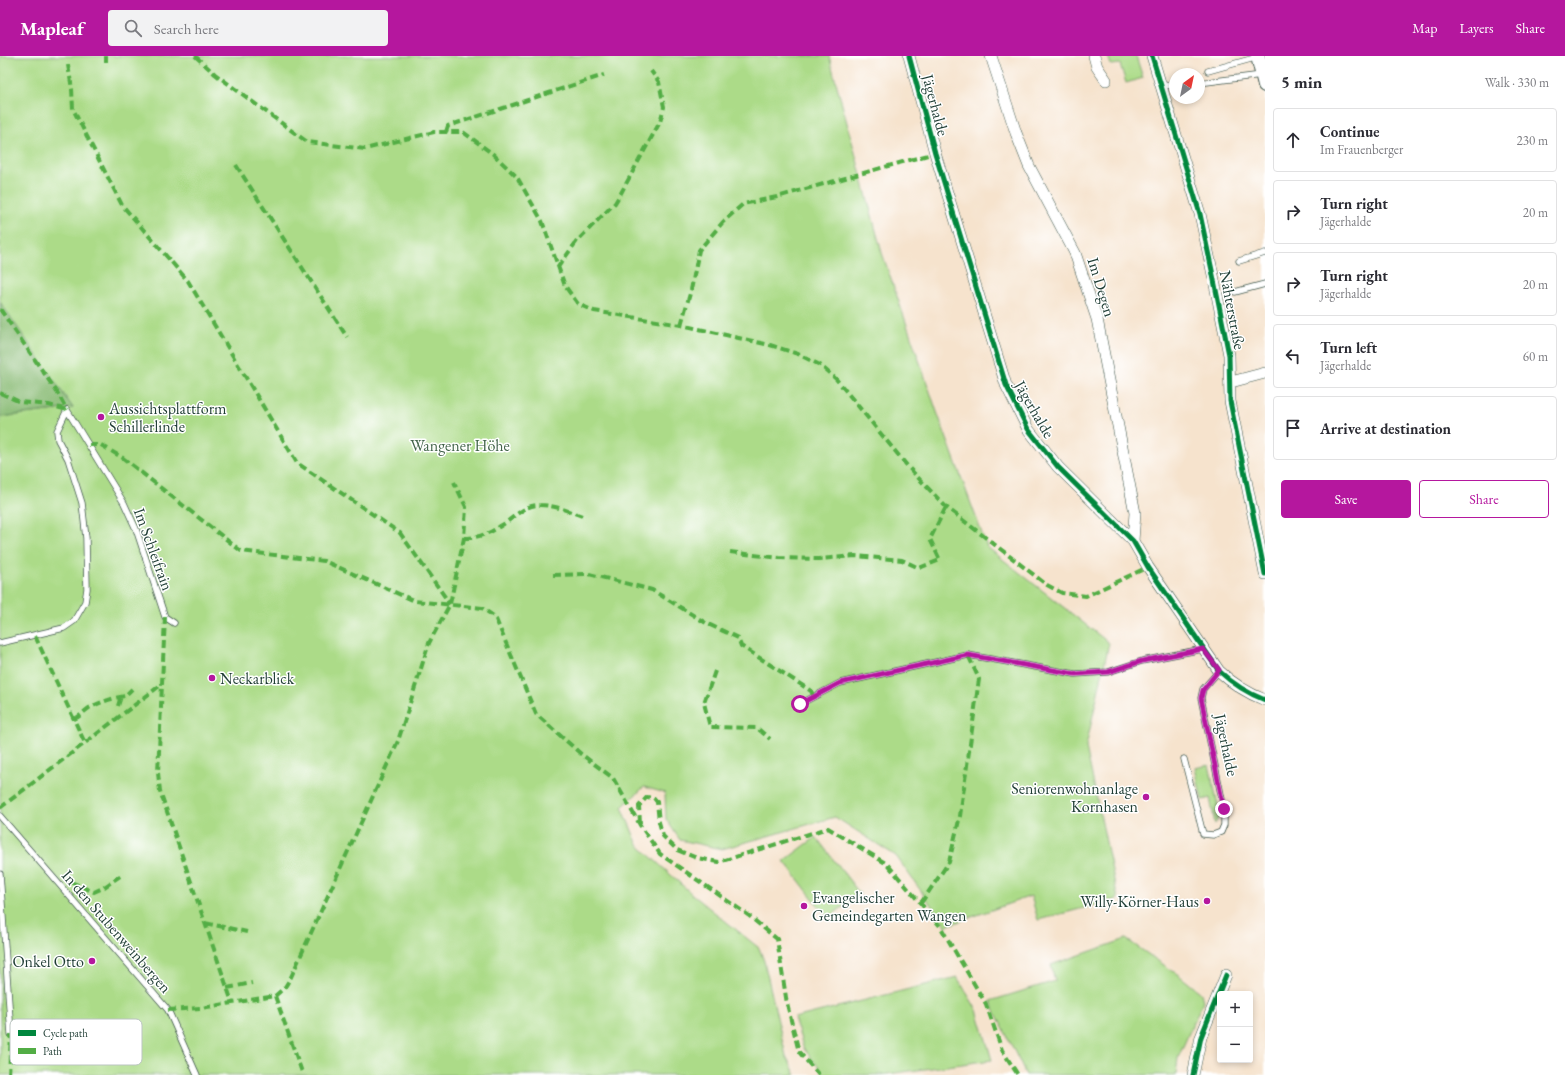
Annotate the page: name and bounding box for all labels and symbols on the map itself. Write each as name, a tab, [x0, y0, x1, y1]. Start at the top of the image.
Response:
north arrow	[1169, 68, 1205, 104]
street label: Jägerhalde	[917, 70, 954, 138]
street label: Im Degen	[1083, 255, 1121, 320]
street label: Nähterstraße	[1215, 269, 1250, 351]
street label: Jägerhalde	[1009, 375, 1059, 442]
place label: Aussichtsplattform Schillerlinde	[108, 398, 227, 437]
marker: Aussichtsplattform Schillerlinde	[96, 412, 106, 422]
park label: Wangener Höhe	[410, 435, 510, 456]
street label: Im Schleifrain	[129, 505, 178, 594]
place label: Neckarblick	[220, 668, 295, 689]
marker: Neckarblick	[207, 673, 217, 683]
route start	[791, 695, 809, 713]
street label: Jägerhalde	[1209, 710, 1243, 778]
place label: Seniorenwohnanlage Kornhasen	[1011, 778, 1139, 817]
marker: Seniorenwohnanlage Kornhasen	[1141, 792, 1151, 802]
route end	[1215, 800, 1233, 818]
street label: In den Stubenweinbergen	[57, 865, 176, 998]
place label: Evangelischer Gemeindegarten Wangen	[812, 887, 967, 926]
place label: Willy-Körner-Haus	[1080, 891, 1199, 912]
marker: Willy-Körner-Haus	[1202, 896, 1212, 906]
marker: Evangelischer Gemeindegarten Wangen	[799, 901, 809, 911]
place label: Onkel Otto	[12, 951, 84, 972]
marker: Onkel Otto	[87, 956, 97, 966]
legend	[10, 1019, 142, 1065]
text: Cycle path	[43, 1026, 88, 1040]
text: Path	[43, 1044, 62, 1058]

